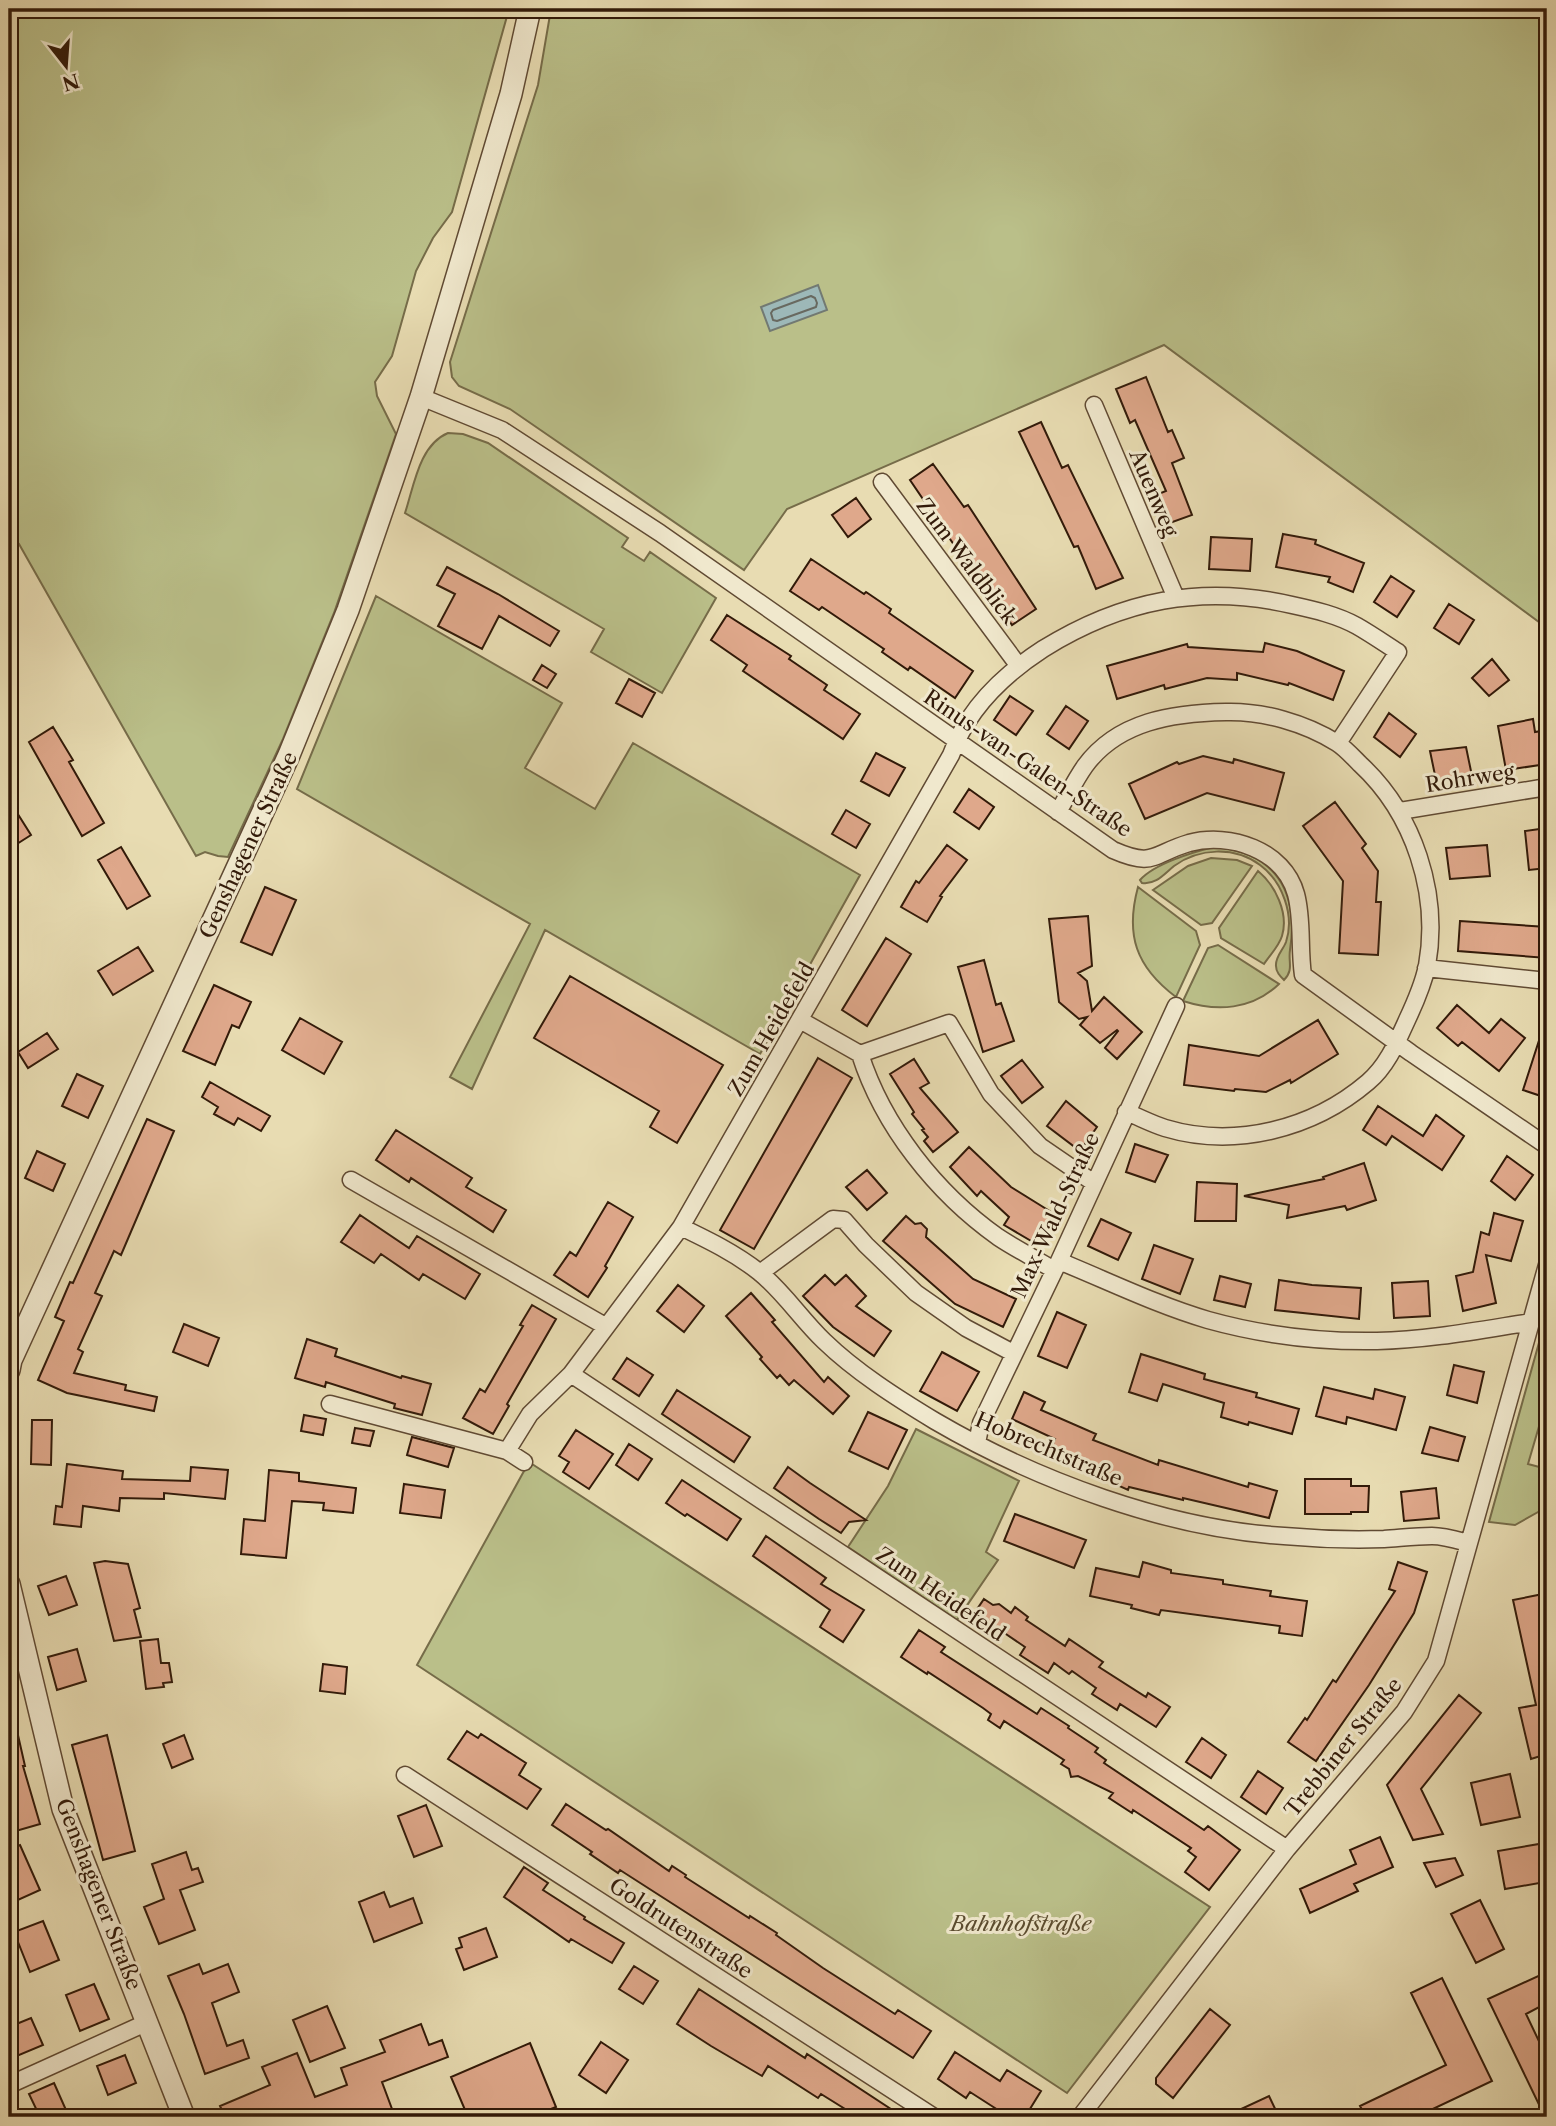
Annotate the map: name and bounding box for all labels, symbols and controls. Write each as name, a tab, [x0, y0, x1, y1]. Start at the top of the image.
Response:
north arrow	[32, 32, 102, 102]
text: N	[60, 68, 82, 95]
street label: Auenweg	[1124, 445, 1184, 541]
street label: Zum Waldblick	[912, 493, 1023, 630]
street label: Rinus-van-Galen-Straße	[919, 684, 1137, 842]
street label: Genshagener Straße	[194, 748, 302, 942]
street label: Rohrweg	[1424, 758, 1517, 797]
street label: Zum Heidefeld	[723, 957, 820, 1100]
street label: Max-Wald-Straße	[1006, 1128, 1104, 1302]
street label: Hobrechtstraße	[972, 1407, 1126, 1491]
street label: Zum Heidefeld	[872, 1542, 1010, 1647]
street label: Trebbiner Straße	[1279, 1672, 1407, 1822]
street label: Genshagener Straße	[51, 1795, 147, 1993]
street label: Goldrutenstraße	[605, 1872, 757, 1984]
park label: Bahnhofstraße	[949, 1911, 1092, 1936]

